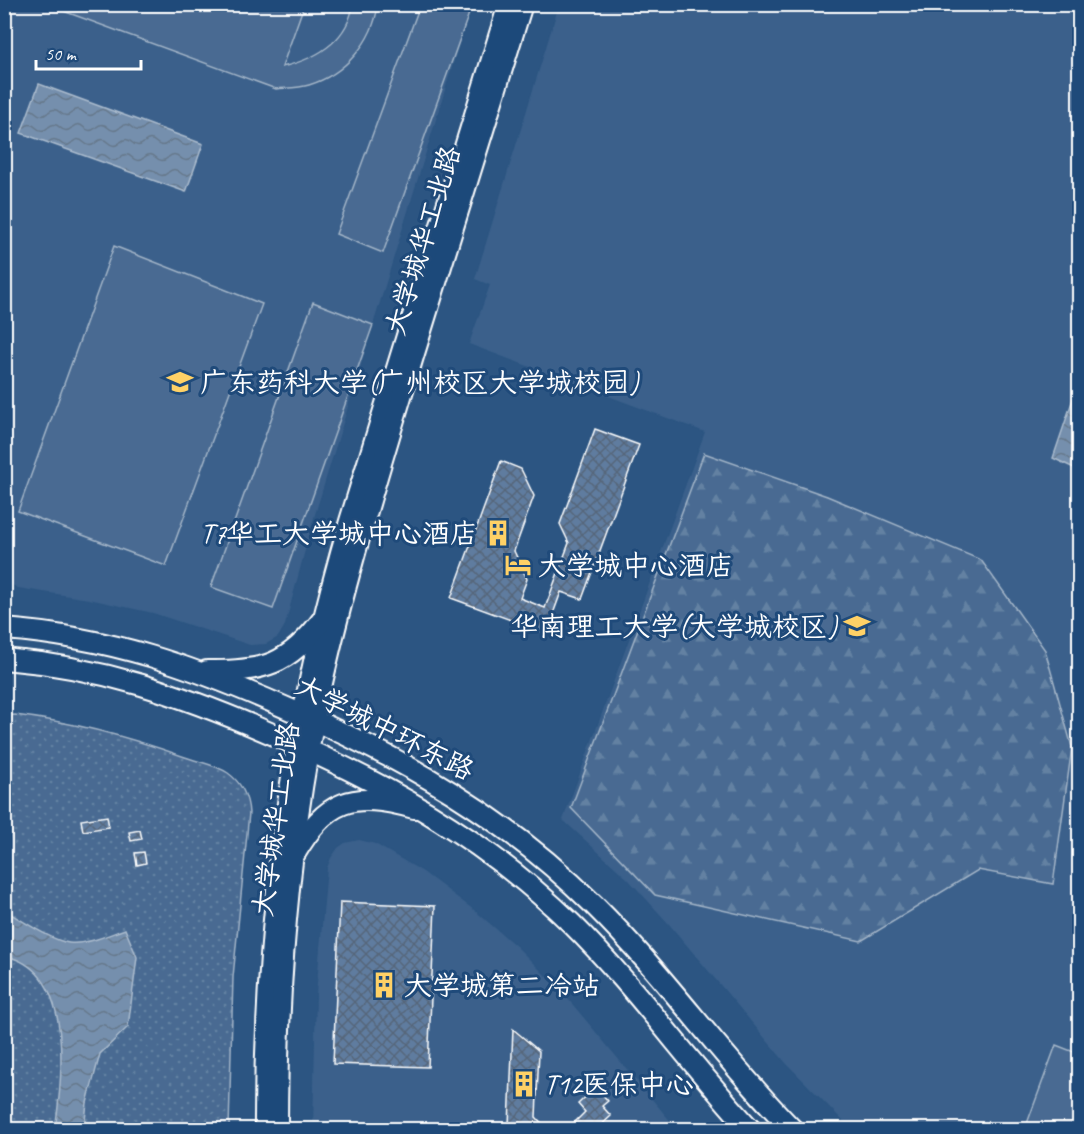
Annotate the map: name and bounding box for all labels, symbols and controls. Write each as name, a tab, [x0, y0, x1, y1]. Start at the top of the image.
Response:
scale bar	[36, 33, 141, 71]
text: 50 m	[45, 43, 78, 65]
street label: 大学城华工北路	[377, 141, 468, 339]
place label: 广东药科大学(广州校区大学城校园)	[200, 365, 640, 400]
school or university icon: 广东药科大学(广州校区大学城校园)	[165, 367, 195, 397]
place label: T7华工大学城中心酒店	[201, 516, 478, 551]
building icon: T7华工大学城中心酒店	[483, 518, 513, 548]
place label: 大学城中心酒店	[538, 548, 734, 583]
hotel icon: 大学城中心酒店	[503, 550, 533, 580]
place label: 华南理工大学(大学城校区)	[511, 609, 839, 644]
school or university icon: 华南理工大学(大学城校区)	[842, 611, 872, 641]
street label: 大学城中环东路	[290, 667, 480, 788]
street label: 大学城华工北路	[245, 720, 306, 919]
place label: 大学城第二冷站	[404, 968, 600, 1003]
building icon: 大学城第二冷站	[369, 970, 399, 1000]
place label: T12医保中心	[544, 1067, 694, 1102]
building icon: T12医保中心	[509, 1069, 539, 1099]

